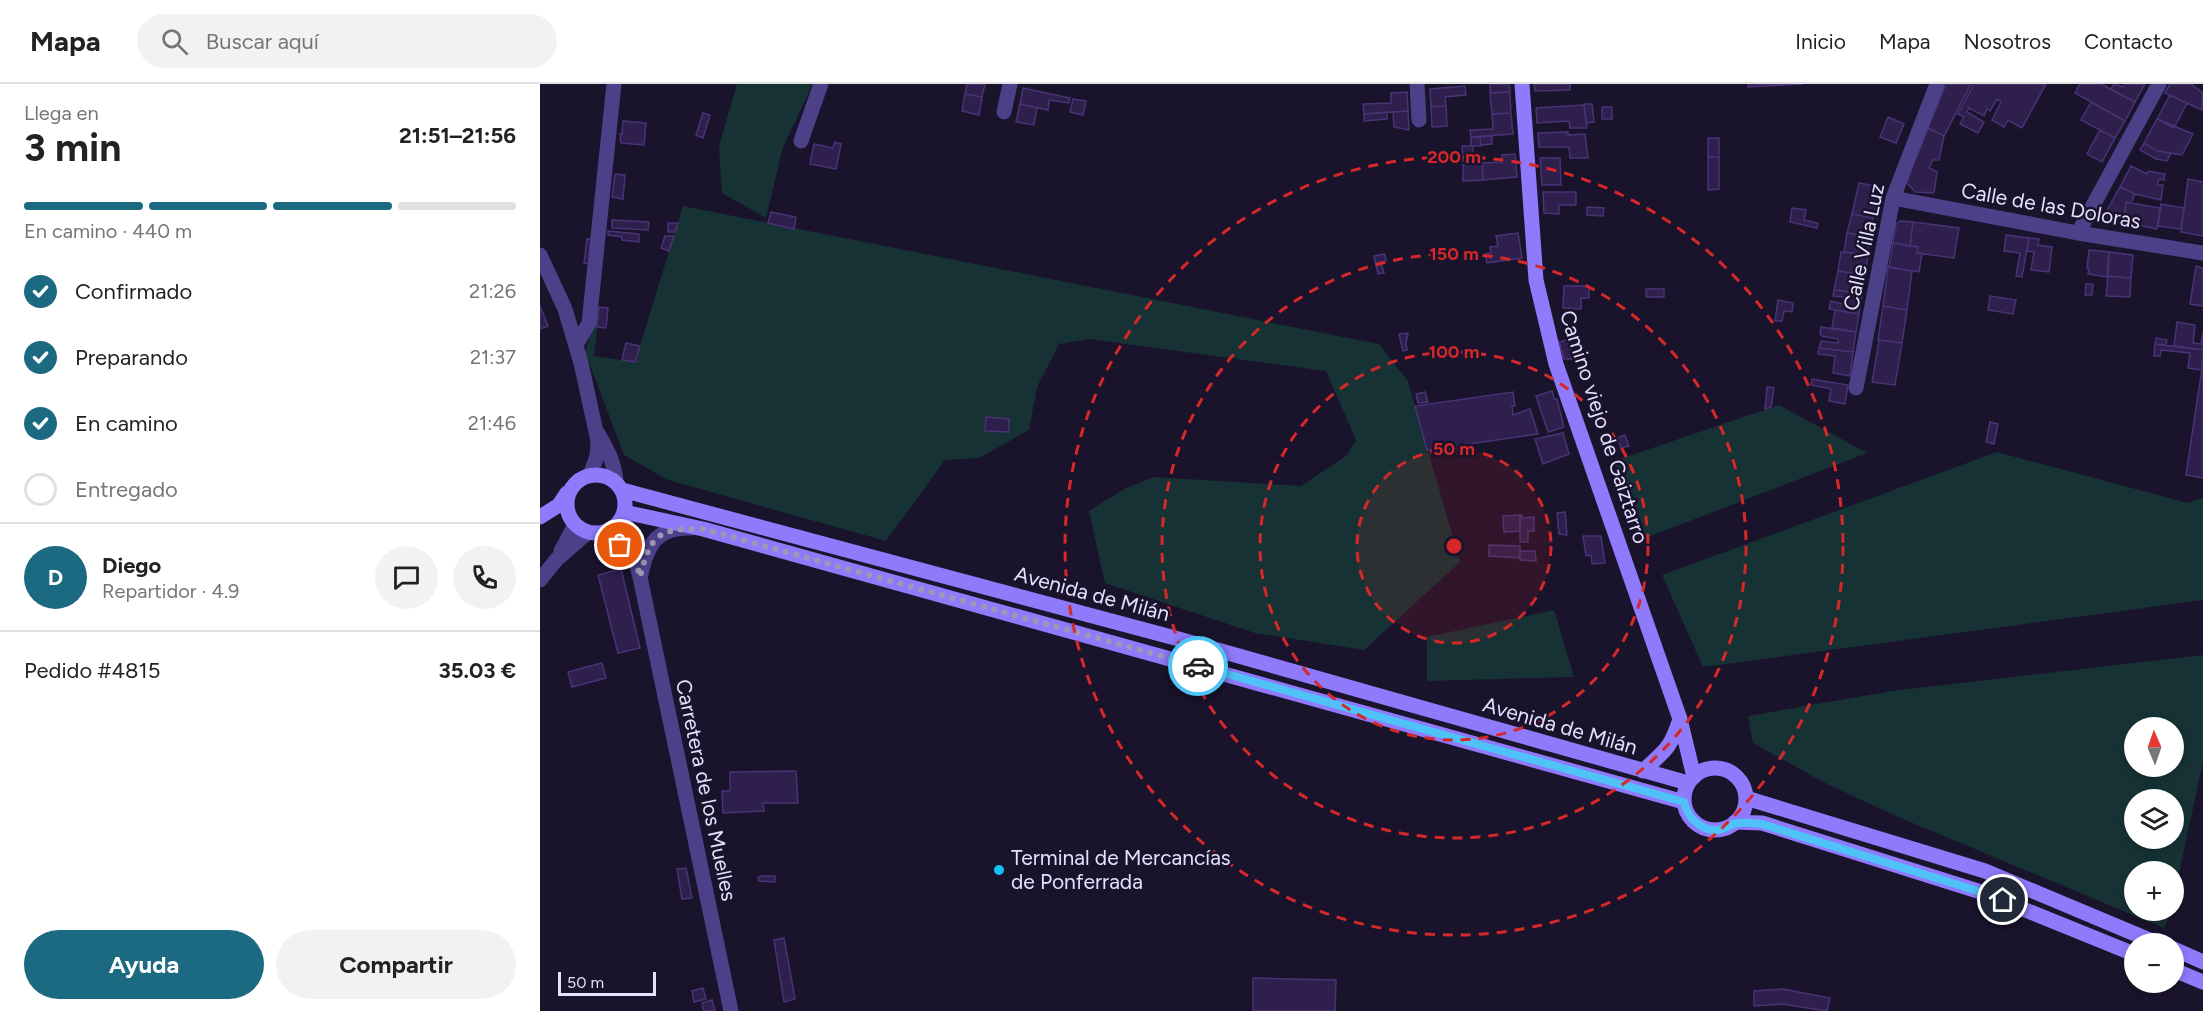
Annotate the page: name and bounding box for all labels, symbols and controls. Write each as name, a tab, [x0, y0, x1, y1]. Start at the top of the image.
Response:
search box	[137, 14, 557, 68]
text: Mapa	[30, 24, 101, 58]
icon: search	[158, 25, 191, 58]
text: Buscar aquí	[206, 28, 319, 55]
text: Inicio	[1795, 29, 1846, 54]
text: Mapa	[1879, 29, 1931, 54]
text: Nosotros	[1964, 29, 2051, 54]
text: Contacto	[2084, 29, 2173, 54]
text: Llega en	[24, 101, 99, 125]
text: 21:51–21:56	[399, 122, 516, 149]
text: 3 min	[24, 124, 121, 171]
text: 200 m	[1427, 146, 1481, 168]
street label: Calle de las Doloras	[1959, 177, 2143, 234]
street label: Calle Villa Luz	[1838, 181, 1889, 313]
text: En camino · 440 m	[24, 219, 192, 243]
text: 150 m	[1429, 243, 1479, 265]
icon: check	[24, 275, 57, 308]
text: Confirmado	[75, 278, 192, 305]
text: 21:26	[469, 279, 516, 303]
street label: Camino viejo de Gaiztarro	[1555, 307, 1654, 547]
icon: check	[24, 341, 57, 374]
text: 100 m	[1429, 341, 1479, 363]
text: Preparando	[75, 344, 188, 371]
text: 21:37	[470, 345, 516, 369]
icon: check	[24, 407, 57, 440]
text: En camino	[75, 410, 178, 437]
text: 21:46	[468, 411, 516, 435]
text: 50 m	[1433, 438, 1475, 460]
text: Entregado	[75, 476, 178, 503]
pin	[594, 519, 645, 570]
icon: bag	[603, 528, 636, 561]
centre of rings	[1444, 536, 1464, 556]
button: chat	[375, 546, 438, 609]
button: phone	[453, 546, 516, 609]
text: Diego	[102, 552, 161, 579]
street label: Avenida de Milán	[1012, 561, 1172, 626]
text: D	[48, 564, 63, 591]
text: Repartidor · 4.9	[102, 579, 239, 603]
courier	[1168, 636, 1228, 696]
icon: car	[1182, 650, 1215, 683]
text: Pedido #4815	[24, 657, 160, 684]
text: 35.03 €	[439, 657, 516, 684]
street label: Carretera de los Muelles	[671, 677, 742, 903]
street label: Avenida de Milán	[1480, 692, 1640, 760]
north arrow	[2124, 717, 2184, 777]
map controls	[2124, 717, 2184, 993]
button: layers	[2124, 789, 2184, 849]
place label: Terminal de Mercancías de Ponferrada	[1011, 845, 1231, 894]
button: +	[2124, 861, 2184, 921]
marker: Terminal de Mercancías de Ponferrada	[992, 863, 1006, 877]
pin	[1977, 874, 2028, 925]
icon: home	[1986, 883, 2019, 916]
button: Ayuda	[24, 930, 264, 999]
button: Compartir	[276, 930, 516, 999]
button: −	[2124, 933, 2184, 993]
scale bar	[558, 969, 656, 996]
text: 50 m	[567, 973, 604, 992]

